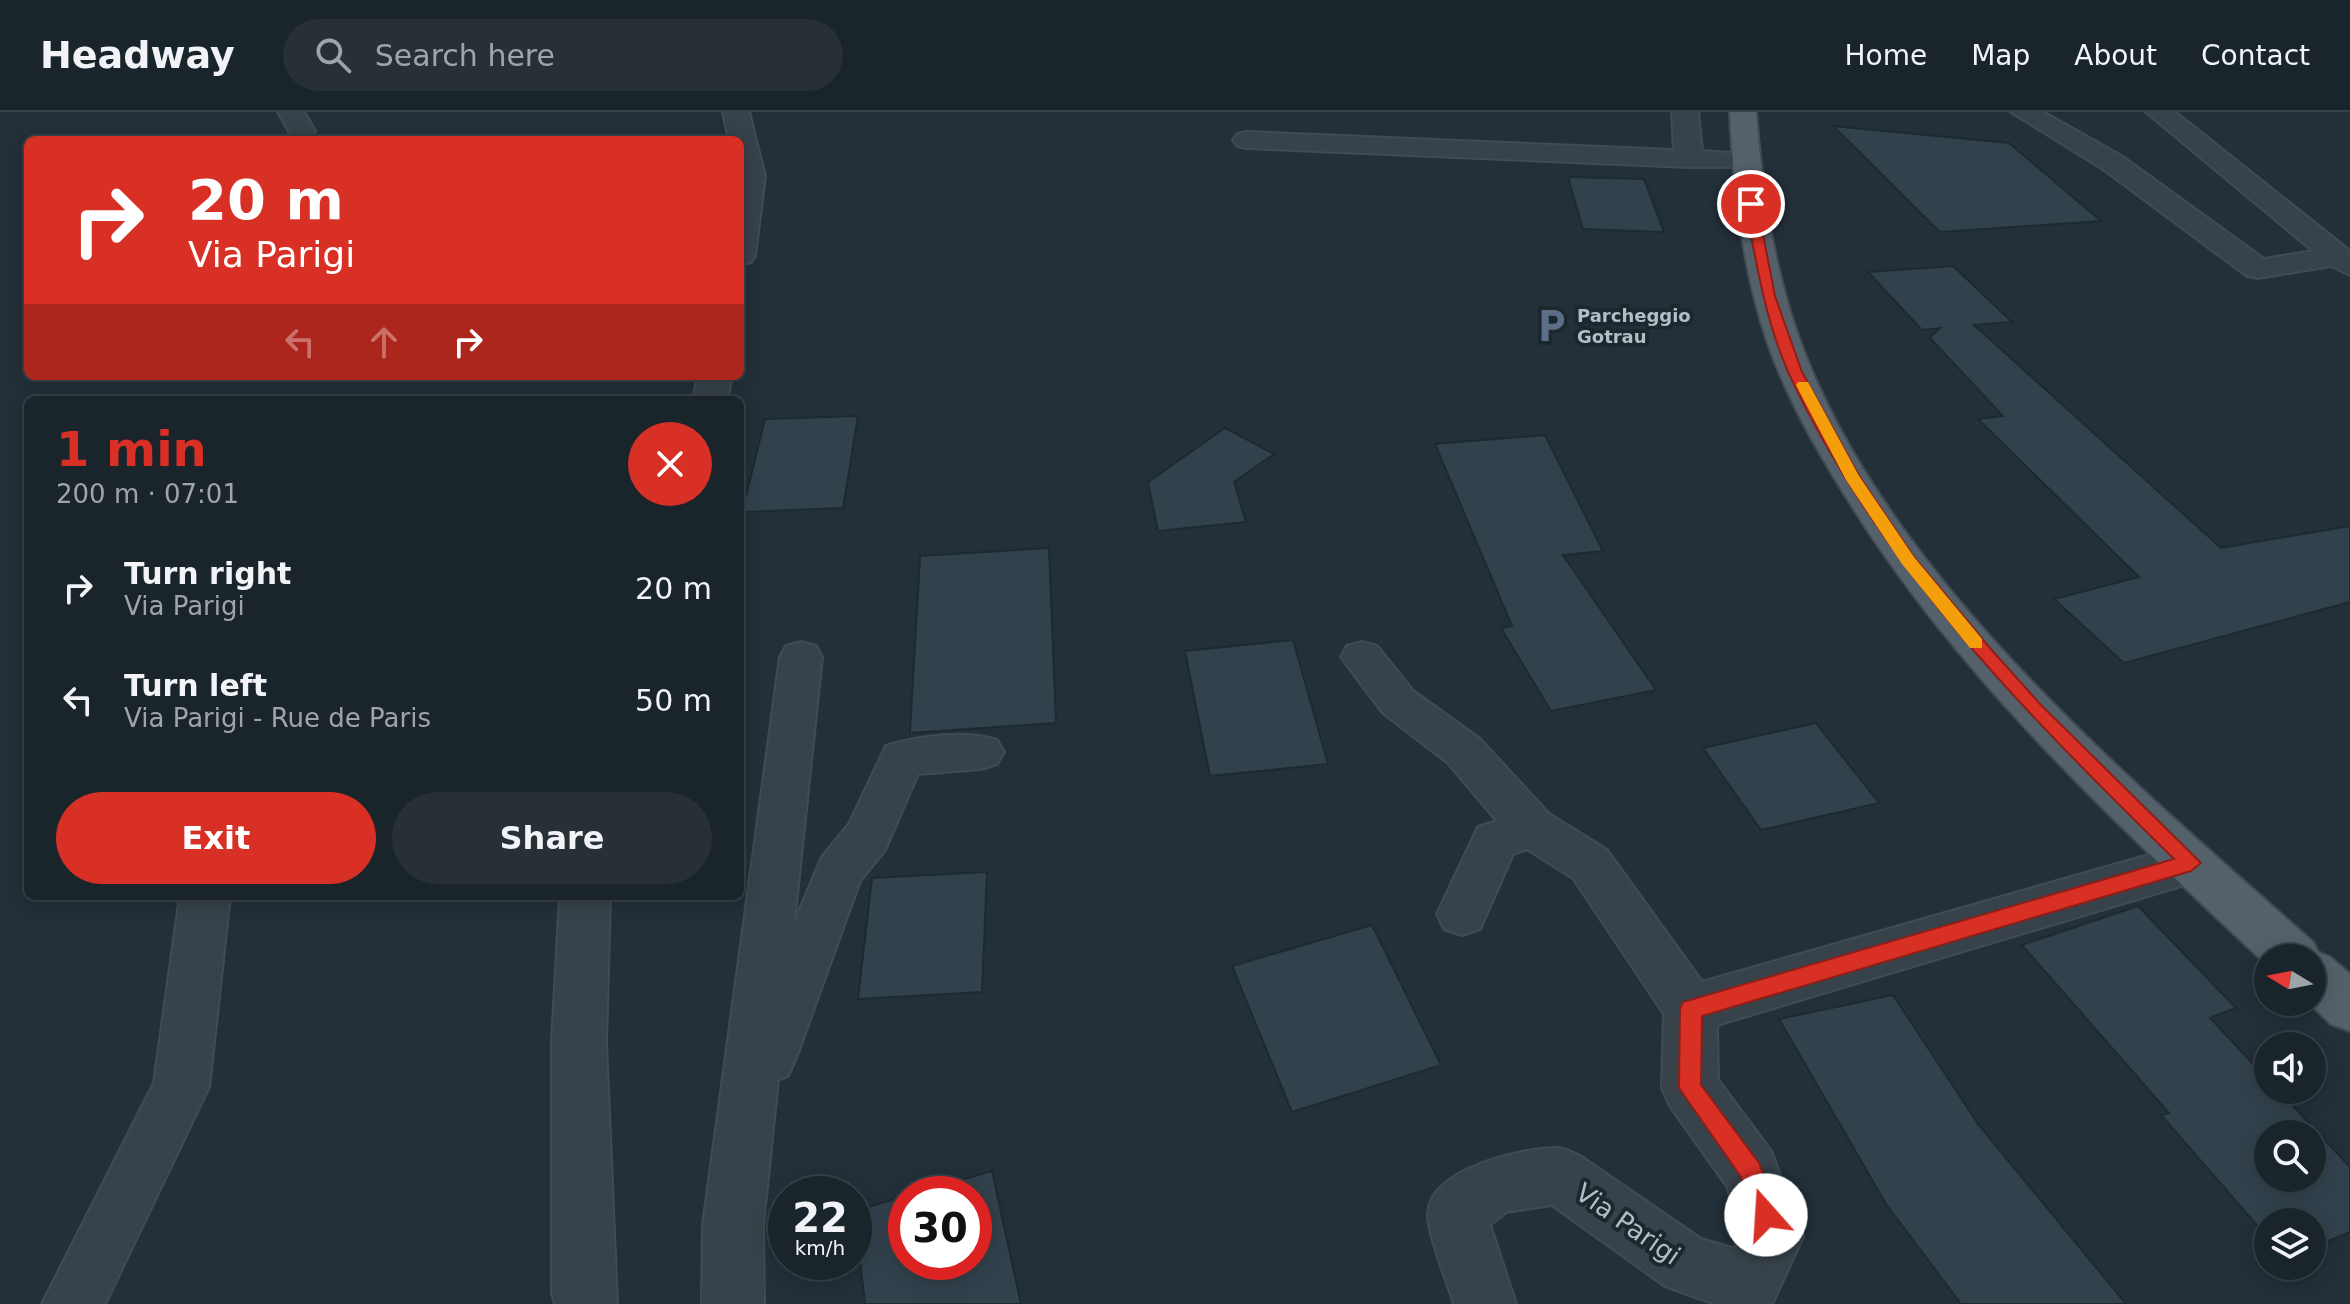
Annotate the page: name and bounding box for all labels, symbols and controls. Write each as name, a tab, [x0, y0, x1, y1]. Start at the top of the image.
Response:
search box	[283, 19, 843, 91]
text: Headway	[40, 33, 235, 77]
icon: search	[311, 33, 355, 77]
text: Search here	[375, 38, 555, 73]
text: Home	[1844, 39, 1927, 72]
text: Map	[1971, 39, 2030, 72]
text: About	[2074, 39, 2157, 72]
text: Contact	[2201, 39, 2310, 72]
text: 20 m	[188, 167, 344, 232]
icon: right	[56, 168, 160, 272]
pin	[1717, 170, 1785, 238]
icon: arrive	[1729, 182, 1773, 226]
text: Via Parigi	[188, 234, 355, 275]
place label: Parcheggio Gotrau	[1577, 305, 1691, 347]
parking icon: Parcheggio Gotrau	[1532, 307, 1570, 345]
icon: left	[278, 320, 322, 364]
icon: ahead	[362, 320, 406, 364]
icon: right	[446, 320, 490, 364]
text: 1 min	[56, 421, 207, 477]
button: close	[628, 422, 712, 506]
text: 200 m · 07:01	[56, 479, 239, 509]
text: Turn right	[124, 556, 291, 591]
icon: right	[56, 566, 100, 610]
text: 20 m	[635, 571, 712, 606]
text: Via Parigi	[124, 591, 245, 621]
text: Turn left	[124, 668, 267, 703]
icon: left	[56, 678, 100, 722]
text: 50 m	[635, 683, 712, 718]
text: Via Parigi - Rue de Paris	[124, 703, 431, 733]
button: Exit	[56, 792, 376, 884]
button: Share	[392, 792, 712, 884]
north arrow	[2254, 944, 2326, 1016]
map controls	[2254, 944, 2326, 1280]
button: sound	[2254, 1032, 2326, 1104]
button: search	[2254, 1120, 2326, 1192]
position arrow	[1724, 1173, 1808, 1257]
speed limit sign: 30	[888, 1176, 992, 1280]
street label: Via Parigi	[1570, 1177, 1686, 1271]
text: 22	[792, 1195, 848, 1241]
button: layers	[2254, 1208, 2326, 1280]
text: km/h	[795, 1236, 845, 1260]

